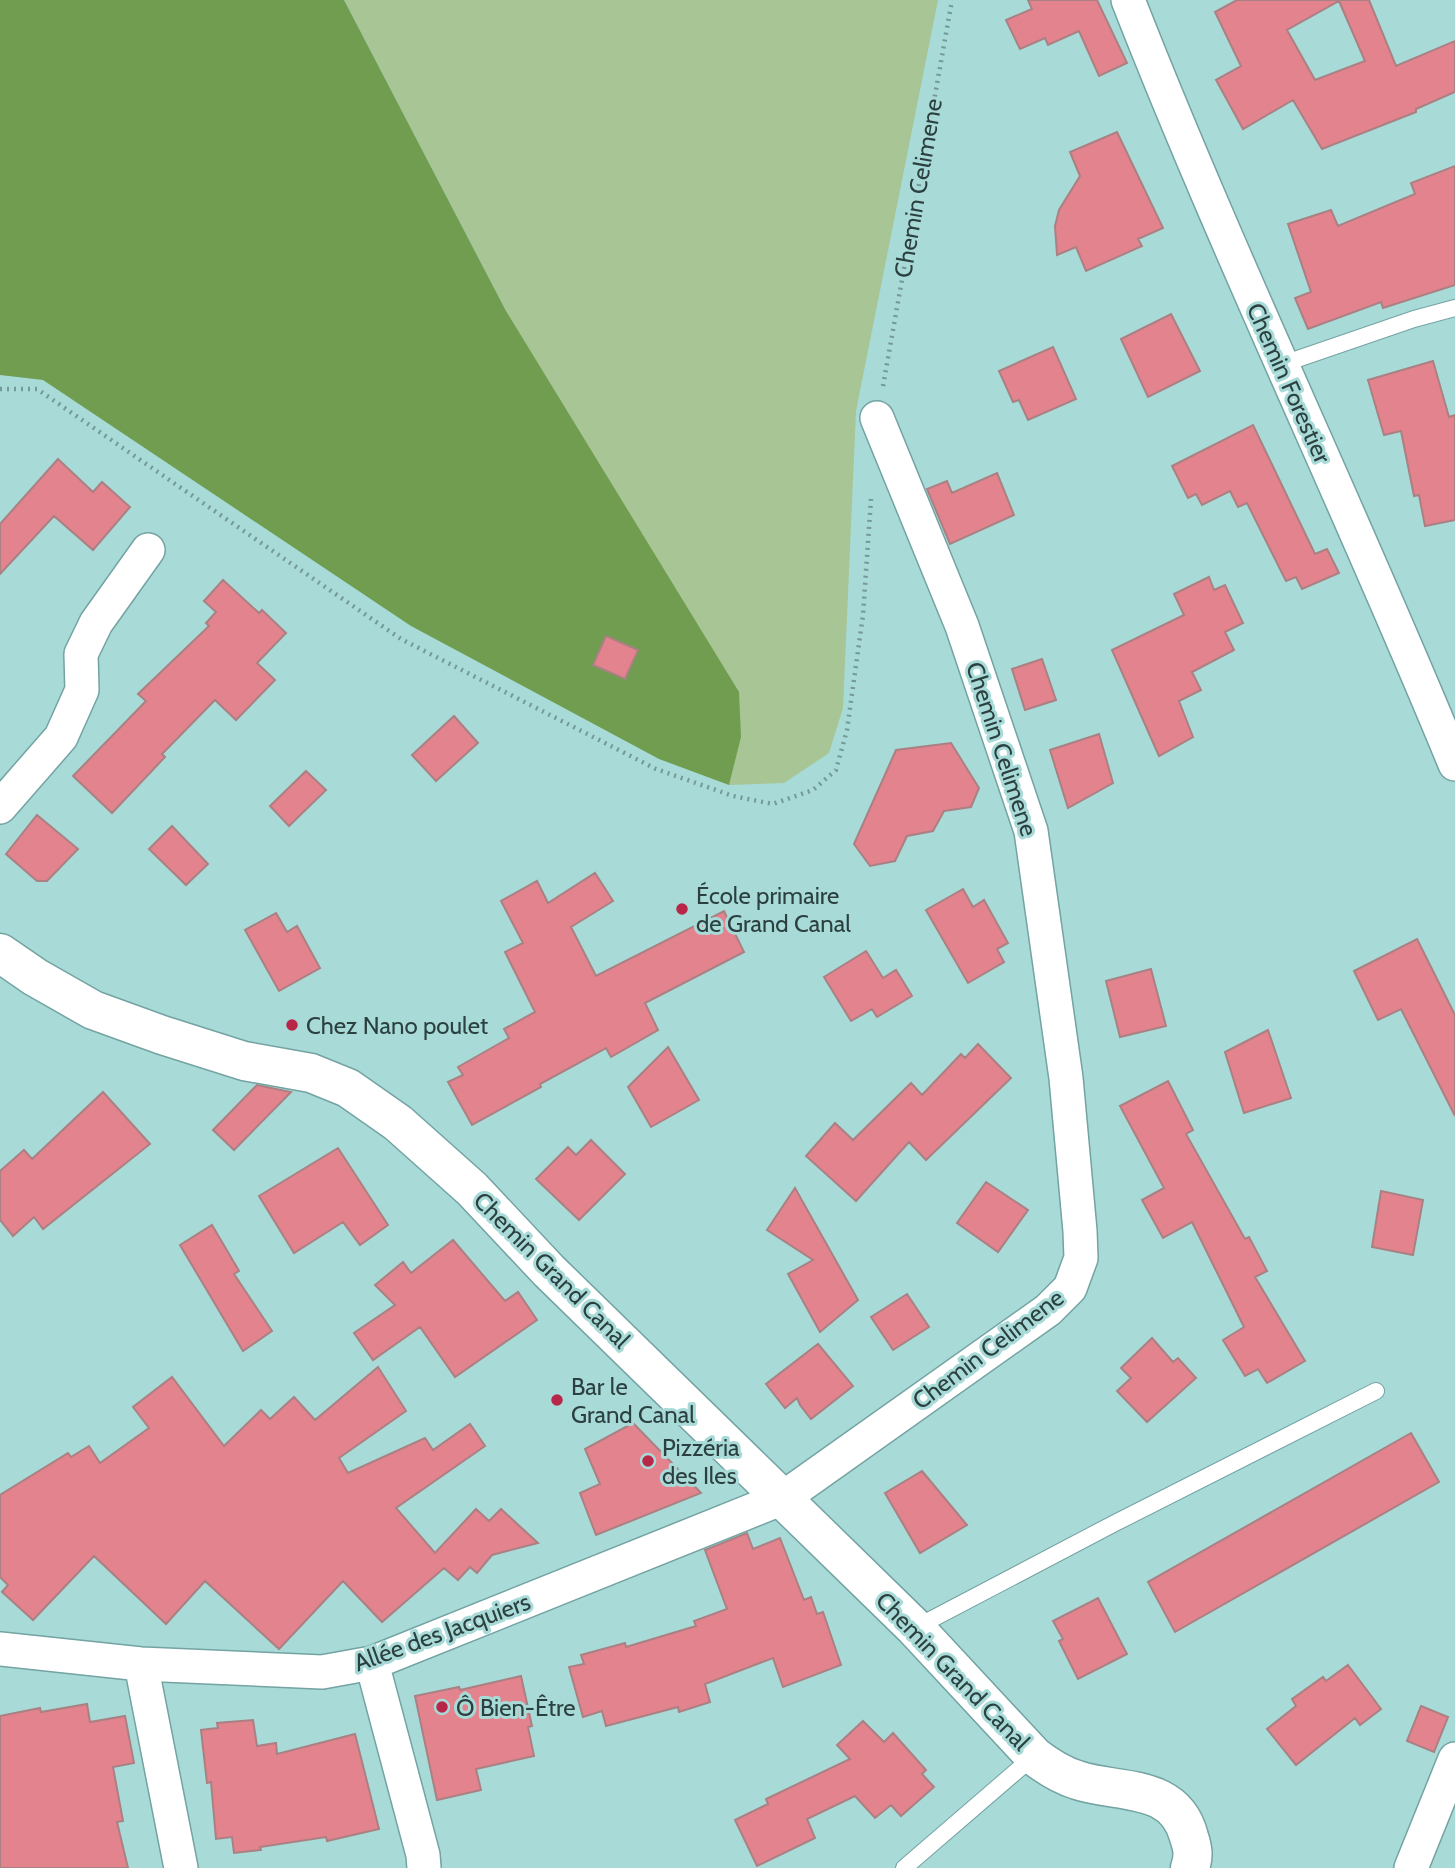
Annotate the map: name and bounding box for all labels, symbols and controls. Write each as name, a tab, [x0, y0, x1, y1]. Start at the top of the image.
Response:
street label: Chemin Celimene	[888, 96, 948, 280]
street label: Chemin Forestier	[1241, 298, 1337, 468]
street label: Chemin Celimene	[960, 658, 1044, 840]
place label: École primaire de Grand Canal	[696, 881, 851, 938]
marker: École primaire de Grand Canal	[674, 901, 690, 917]
place label: Chez Nano poulet	[306, 1011, 488, 1040]
marker: Chez Nano poulet	[284, 1017, 300, 1033]
street label: Chemin Grand Canal	[468, 1186, 636, 1354]
street label: Chemin Celimene	[907, 1283, 1069, 1415]
place label: Bar le Grand Canal	[571, 1372, 695, 1429]
marker: Bar le Grand Canal	[549, 1392, 565, 1408]
place label: Pizzéria des Iles	[662, 1433, 740, 1490]
marker: Pizzéria des Iles	[640, 1453, 656, 1469]
street label: Chemin Grand Canal	[870, 1586, 1036, 1756]
street label: Allée des Jacquiers	[350, 1587, 534, 1677]
place label: Ô Bien-Être	[456, 1693, 576, 1722]
marker: Ô Bien-Être	[434, 1699, 450, 1715]

